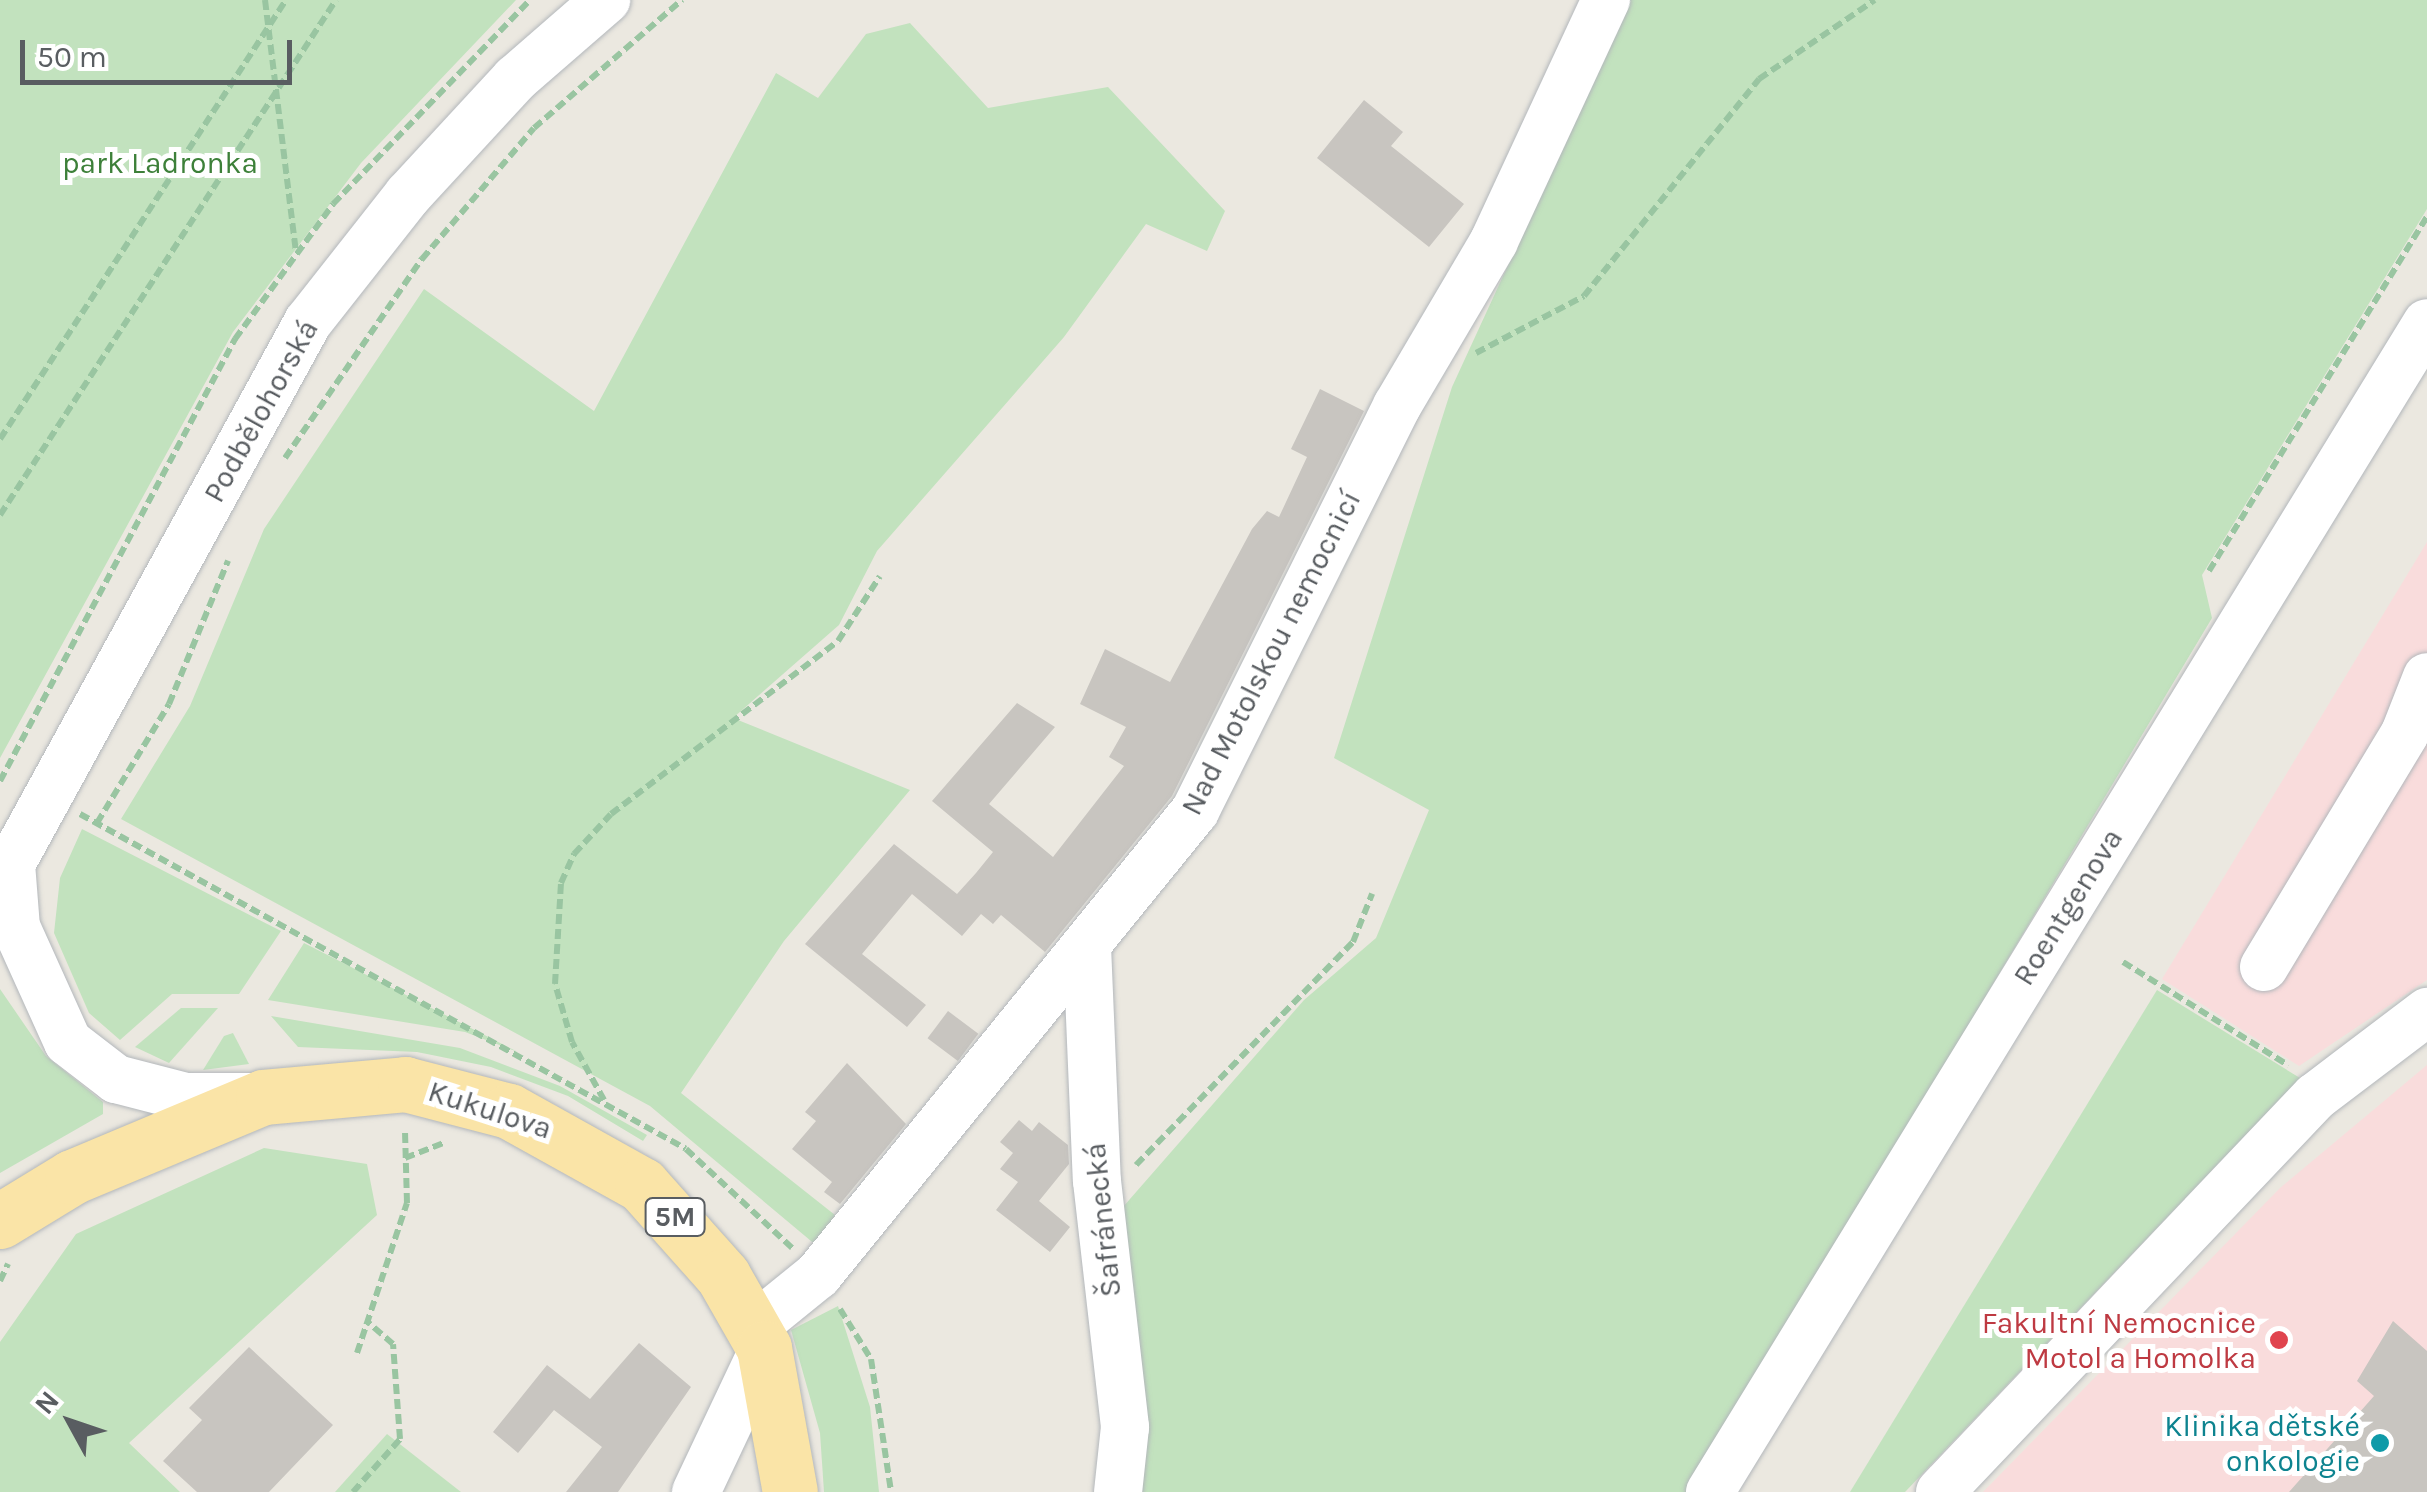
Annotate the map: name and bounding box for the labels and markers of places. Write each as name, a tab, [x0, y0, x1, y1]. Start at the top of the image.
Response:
place label: Fakultní Nemocnice Motol a Homolka	[1982, 1305, 2256, 1376]
marker: Fakultní Nemocnice Motol a Homolka	[2266, 1327, 2292, 1353]
place label: Klinika dětské onkologie	[2164, 1408, 2360, 1478]
marker: Klinika dětské onkologie	[2369, 1432, 2391, 1454]

